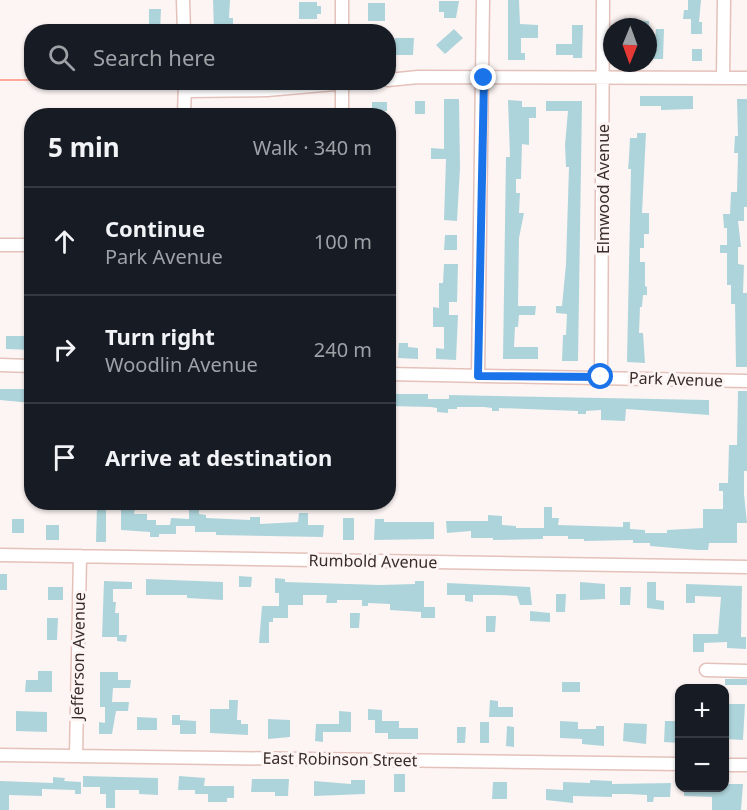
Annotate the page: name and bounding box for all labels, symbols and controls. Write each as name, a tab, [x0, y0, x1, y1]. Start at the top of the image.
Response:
north arrow	[603, 18, 657, 72]
search box	[24, 24, 396, 90]
icon: search	[45, 41, 78, 74]
text: Search here	[93, 42, 215, 72]
route end	[470, 64, 496, 90]
street label: Elmwood Avenue	[592, 124, 614, 254]
text: 5 min	[48, 129, 120, 165]
text: Walk · 340 m	[253, 134, 372, 161]
text: Continue	[105, 213, 205, 243]
icon: ahead	[48, 225, 81, 258]
text: 100 m	[314, 228, 372, 255]
text: Park Avenue	[105, 243, 223, 270]
text: Turn right	[105, 321, 215, 351]
icon: right	[48, 333, 81, 366]
text: 240 m	[314, 336, 372, 363]
text: Woodlin Avenue	[105, 351, 258, 378]
route start	[587, 363, 613, 389]
street label: Park Avenue	[629, 366, 723, 392]
icon: arrive	[48, 441, 81, 474]
text: Arrive at destination	[105, 442, 332, 472]
street label: Rumbold Avenue	[309, 549, 437, 573]
street label: Jefferson Avenue	[66, 592, 90, 722]
map controls	[675, 684, 729, 792]
button: +	[675, 684, 729, 738]
button: −	[675, 738, 729, 792]
street label: East Robinson Street	[262, 747, 418, 771]

